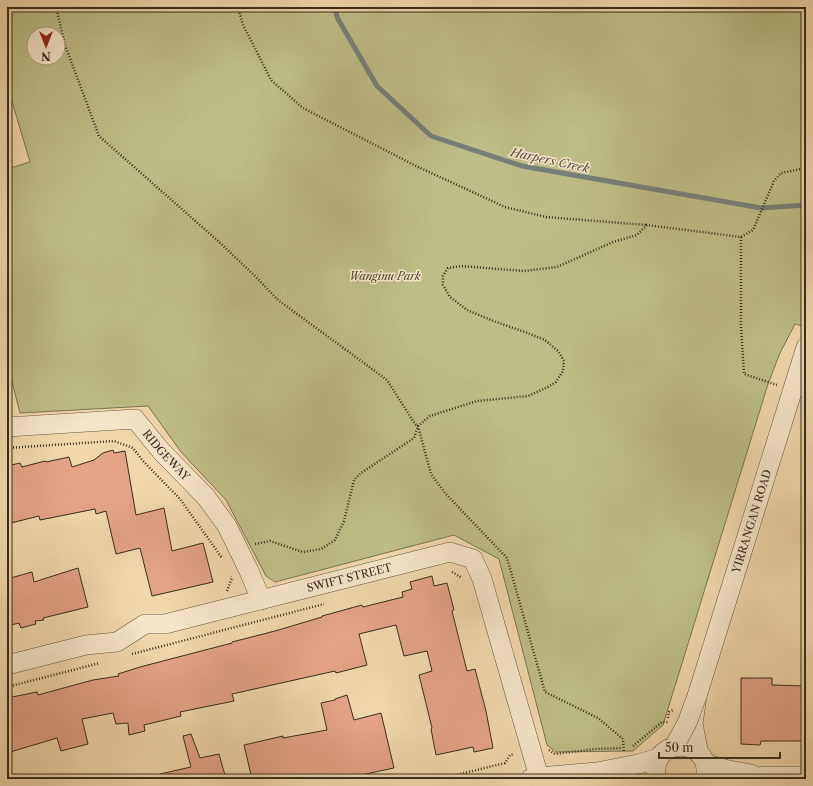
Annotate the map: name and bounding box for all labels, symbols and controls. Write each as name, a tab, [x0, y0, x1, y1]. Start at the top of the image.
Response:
north arrow	[26, 26, 66, 66]
text: N	[41, 49, 51, 63]
water label: Harpers Creek	[508, 144, 592, 176]
park label: Wanginu Park	[349, 269, 421, 283]
street label: RIDGEWAY	[140, 427, 193, 484]
street label: YIRRANGAN ROAD	[729, 468, 774, 576]
street label: SWIFT STREET	[305, 560, 394, 595]
scale bar	[659, 734, 780, 760]
text: 50 m	[665, 740, 694, 755]

